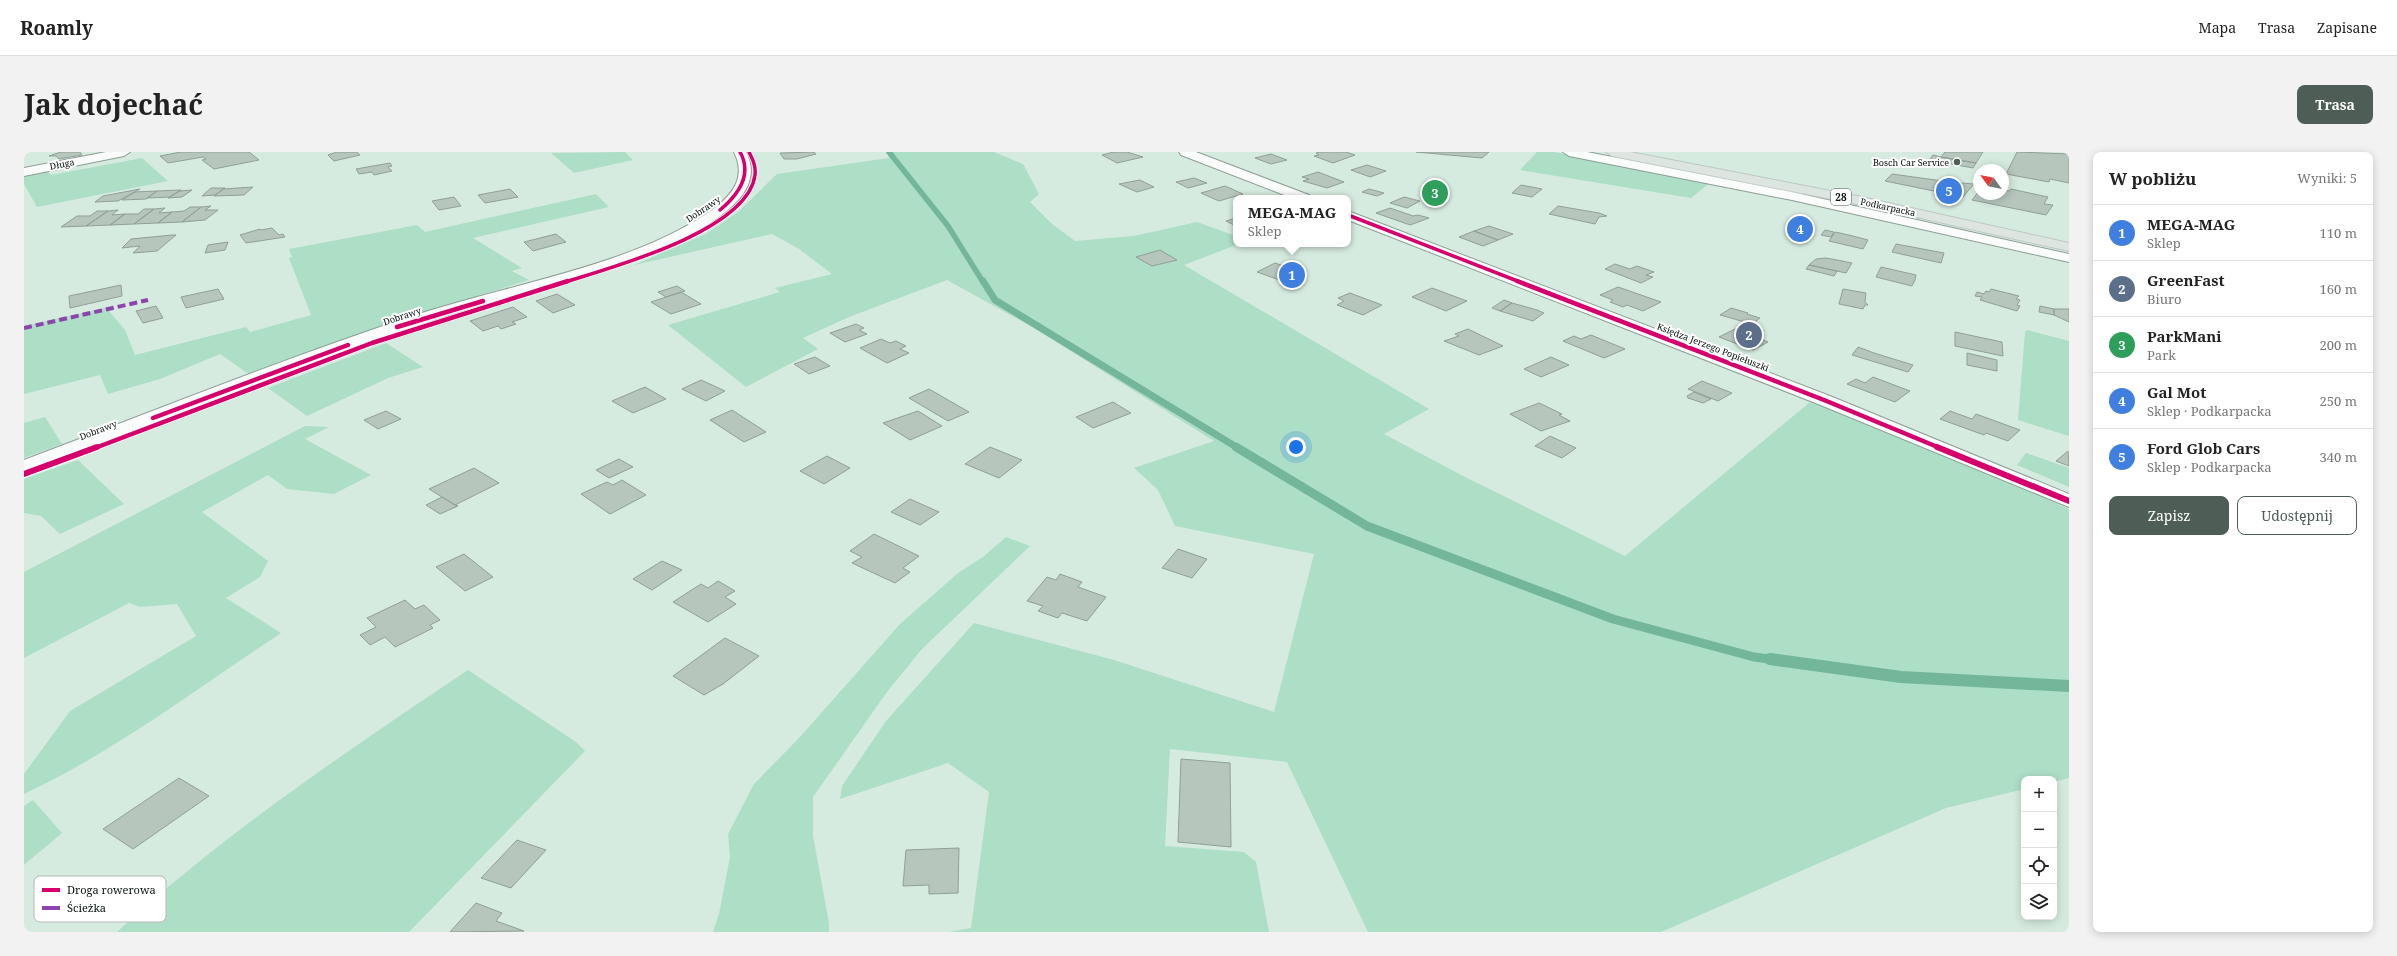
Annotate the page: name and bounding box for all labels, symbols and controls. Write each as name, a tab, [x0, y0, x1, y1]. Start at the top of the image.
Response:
text: Roamly	[20, 15, 93, 41]
text: Mapa	[2199, 18, 2236, 37]
text: Trasa	[2258, 18, 2295, 37]
text: Zapisane	[2317, 18, 2377, 37]
text: Jak dojechać	[24, 85, 203, 123]
button: Trasa	[2297, 85, 2373, 124]
street label: Długa	[48, 155, 76, 173]
place label: Bosch Car Service	[1873, 156, 1949, 169]
marker: Bosch Car Service	[1952, 157, 1962, 167]
north arrow	[1973, 164, 2009, 200]
text: W pobliżu	[2109, 167, 2196, 190]
text: Wyniki: 5	[2297, 169, 2357, 187]
pin: 5	[1936, 176, 1962, 206]
pin: 3	[1422, 178, 1448, 208]
road number: 28	[1831, 189, 1851, 205]
street label: Dobrawy	[683, 192, 724, 225]
popup	[1233, 195, 1351, 247]
street label: Podkarpacka	[1859, 195, 1917, 219]
text: MEGA-MAG	[1248, 202, 1336, 222]
pin: 4	[1787, 214, 1813, 244]
text: MEGA-MAG	[2147, 214, 2235, 234]
text: Sklep	[1248, 222, 1281, 240]
text: 1	[2118, 224, 2126, 242]
text: 110 m	[2320, 224, 2357, 242]
text: Sklep	[2147, 234, 2181, 252]
pin: 1	[1279, 260, 1305, 290]
text: GreenFast	[2147, 270, 2225, 290]
text: 2	[2118, 280, 2126, 298]
text: 160 m	[2320, 280, 2357, 298]
text: Biuro	[2147, 290, 2182, 308]
street label: Dobrawy	[381, 303, 424, 328]
street label: Księdza Jerzego Popiełuszki	[1655, 320, 1771, 374]
pin: 2	[1736, 320, 1762, 350]
text: ParkMani	[2147, 326, 2222, 346]
text: 3	[2118, 336, 2126, 354]
text: 200 m	[2320, 336, 2357, 354]
text: Park	[2147, 346, 2176, 364]
text: Gal Mot	[2147, 382, 2206, 402]
text: 4	[2118, 392, 2126, 410]
text: 250 m	[2320, 392, 2357, 410]
text: Sklep · Podkarpacka	[2147, 402, 2272, 420]
street label: Dobrawy	[77, 417, 119, 443]
your location	[1286, 437, 1306, 457]
text: Ford Glob Cars	[2147, 438, 2260, 458]
text: 5	[2118, 448, 2126, 466]
text: 340 m	[2320, 448, 2357, 466]
text: Sklep · Podkarpacka	[2147, 458, 2272, 476]
button: Zapisz	[2109, 496, 2229, 535]
button: Udostępnij	[2237, 496, 2357, 535]
map controls	[2021, 776, 2057, 920]
button: +	[2021, 776, 2057, 812]
button: −	[2021, 812, 2057, 848]
button: locate	[2021, 848, 2057, 884]
legend	[34, 876, 166, 922]
text: Droga rowerowa	[67, 882, 156, 897]
button: layers	[2021, 884, 2057, 920]
text: Ścieżka	[67, 900, 106, 915]

